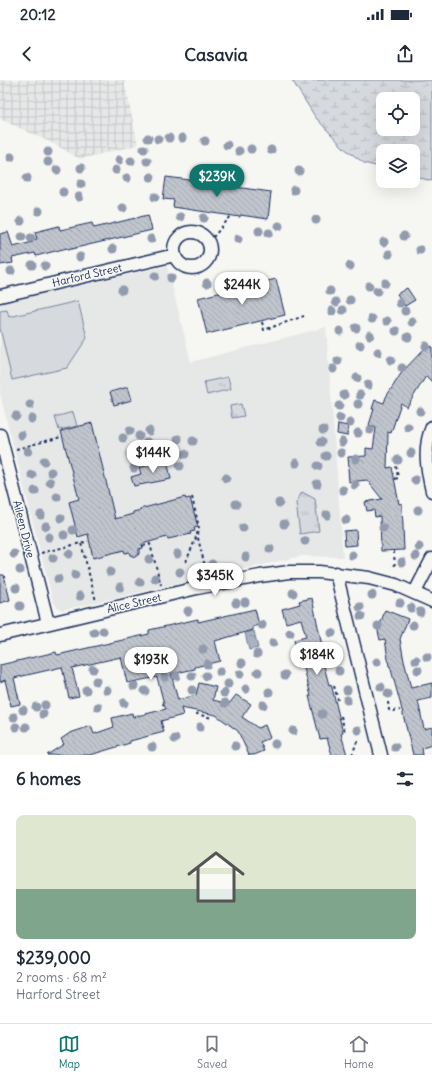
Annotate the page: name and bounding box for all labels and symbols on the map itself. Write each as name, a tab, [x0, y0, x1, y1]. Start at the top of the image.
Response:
pin: $239K	[189, 164, 245, 198]
street label: Harford Street	[51, 260, 124, 290]
pin: $244K	[214, 272, 270, 306]
pin: $144K	[125, 440, 181, 474]
street label: Aileen Drive	[10, 499, 38, 559]
pin: $345K	[187, 563, 243, 597]
street label: Alice Street	[105, 590, 163, 616]
pin: $184K	[289, 642, 345, 676]
pin: $193K	[123, 647, 179, 681]

